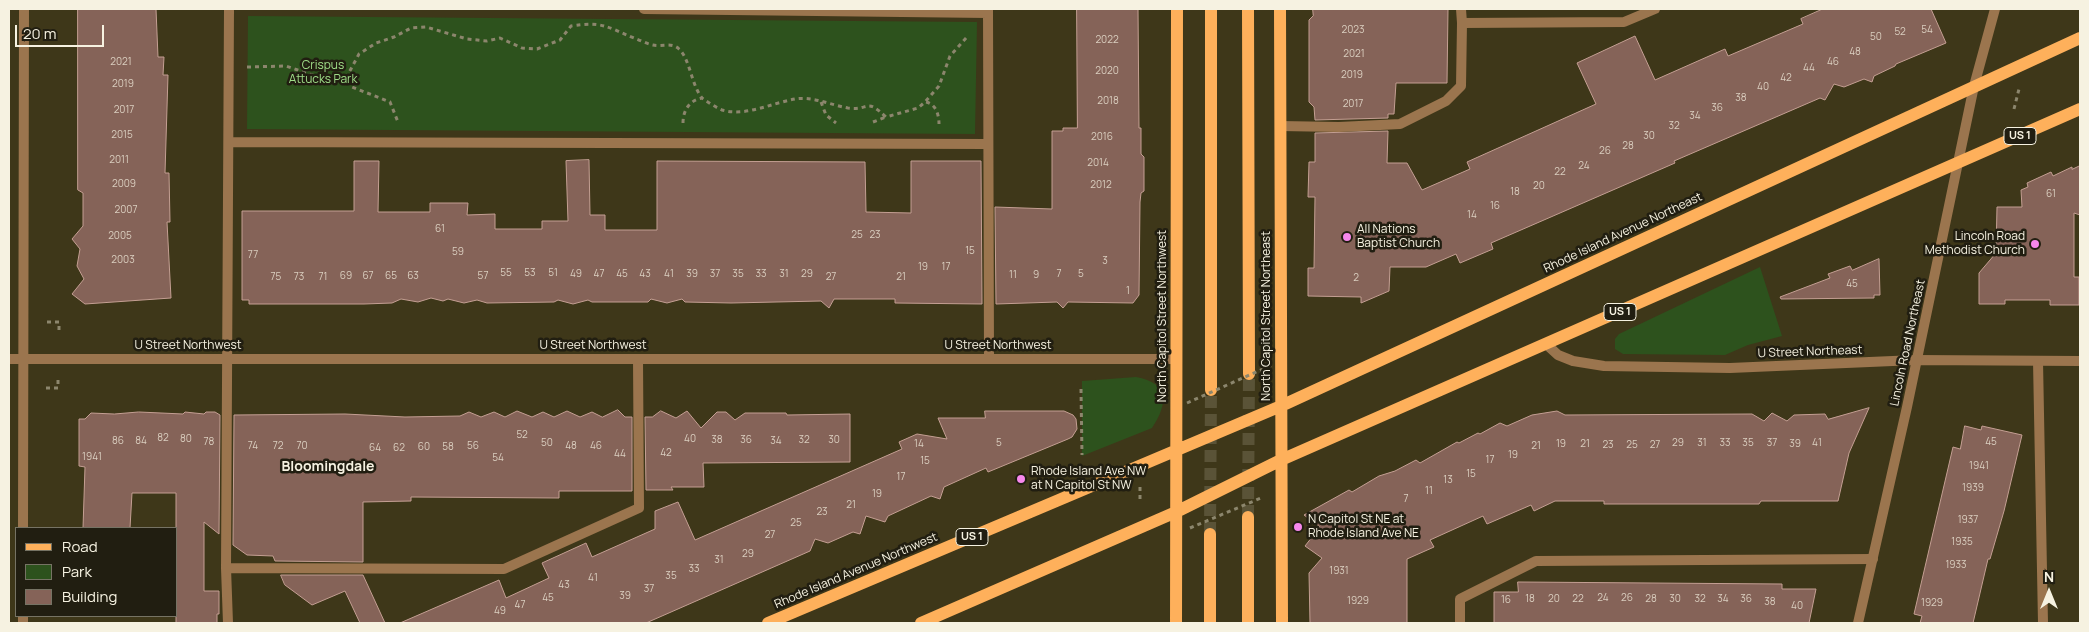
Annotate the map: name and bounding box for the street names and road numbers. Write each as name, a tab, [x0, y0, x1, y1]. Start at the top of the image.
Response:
road number: US 1	[2004, 128, 2036, 144]
street label: Rhode Island Avenue Northeast	[1541, 190, 1705, 276]
street label: North Capitol Street Northwest	[1156, 230, 1170, 402]
street label: North Capitol Street Northeast	[1260, 231, 1274, 401]
street label: Lincoln Road Northeast	[1888, 278, 1928, 408]
road number: US 1	[1604, 304, 1636, 320]
street label: U Street Northwest	[134, 339, 242, 353]
street label: U Street Northwest	[539, 339, 647, 353]
street label: U Street Northwest	[944, 339, 1052, 353]
street label: U Street Northeast	[1757, 343, 1863, 361]
road number: US 1	[956, 528, 988, 546]
street label: Rhode Island Avenue Northwest	[772, 530, 940, 612]

